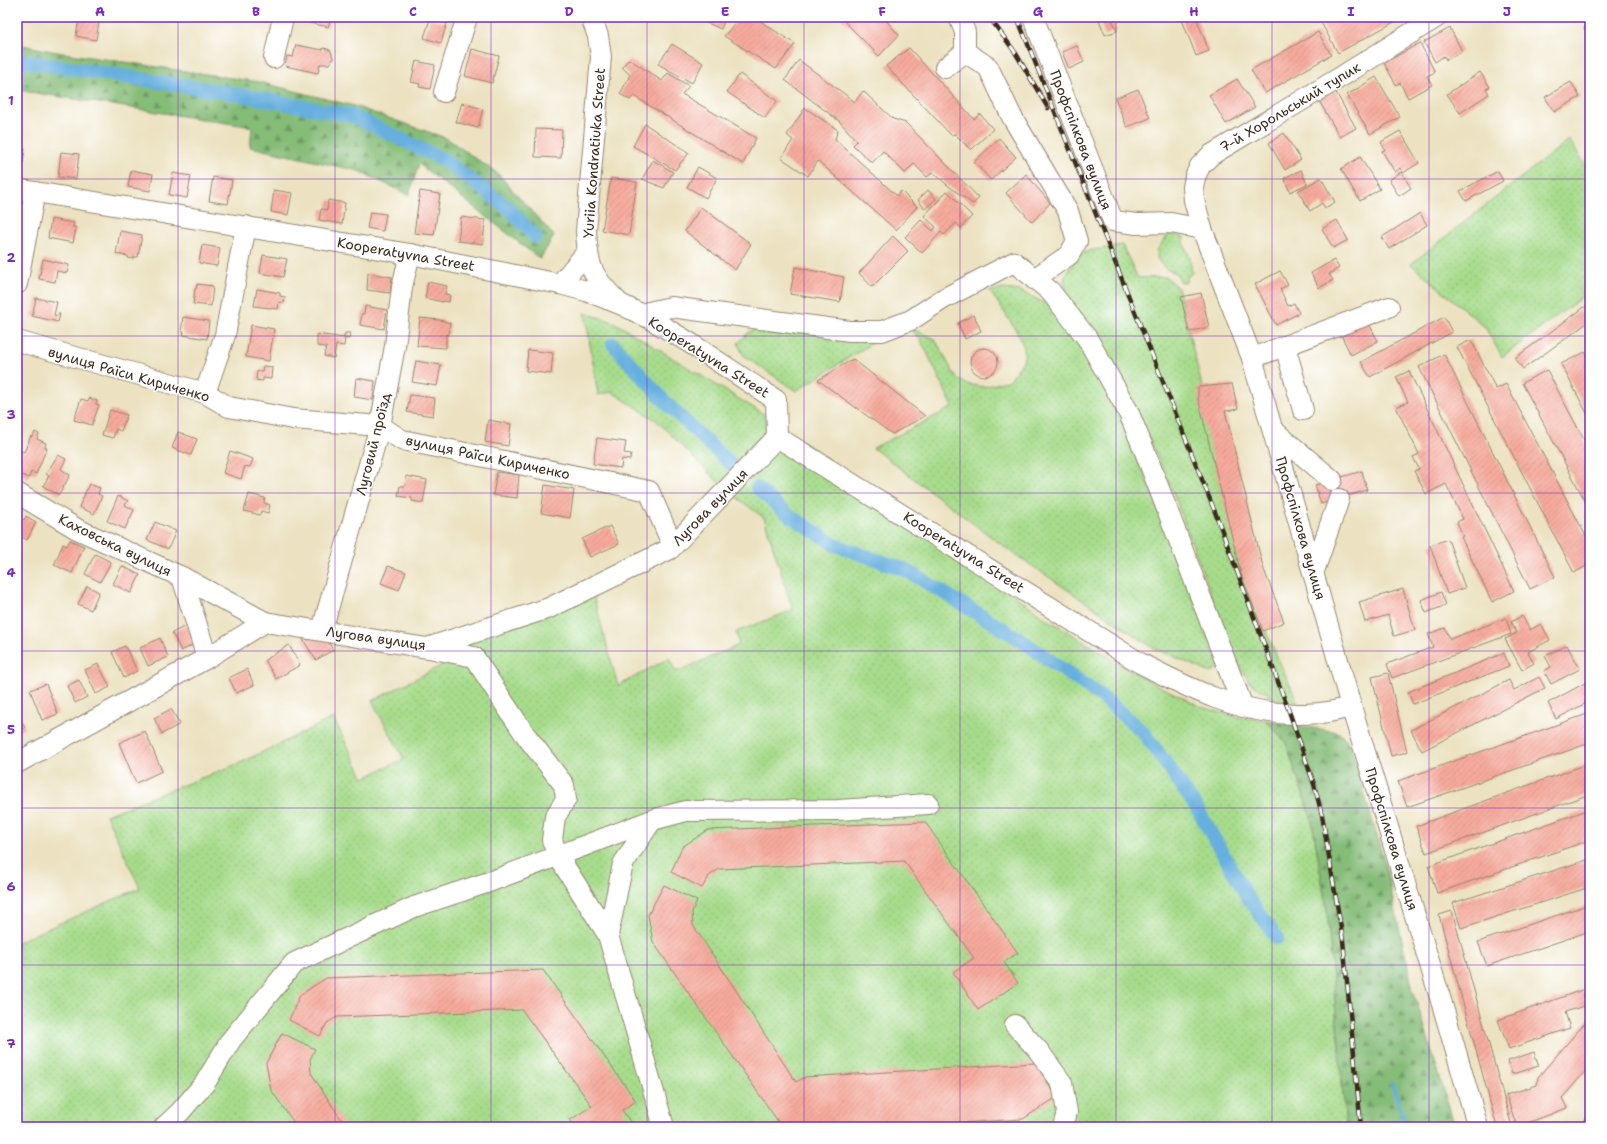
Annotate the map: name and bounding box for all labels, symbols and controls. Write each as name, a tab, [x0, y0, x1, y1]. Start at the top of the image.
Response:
text: A	[95, 3, 105, 20]
text: B	[252, 3, 260, 20]
text: C	[409, 3, 417, 20]
text: D	[564, 3, 574, 20]
text: E	[721, 3, 730, 20]
text: F	[878, 3, 886, 20]
text: G	[1033, 3, 1044, 20]
text: H	[1189, 3, 1199, 20]
text: I	[1347, 3, 1355, 20]
text: J	[1503, 3, 1511, 20]
street label: 7-й Хорольський тупик	[1216, 58, 1364, 156]
street label: Yuriia Kondratiuka Street	[579, 67, 609, 239]
street label: Профспілкова вулиця	[1046, 68, 1116, 212]
text: 1	[8, 92, 14, 109]
street label: Kooperatyvna Street	[336, 233, 476, 275]
text: 2	[6, 249, 16, 266]
street label: Kooperatyvna Street	[645, 312, 773, 402]
street label: вулиця Раїси Кириченко	[46, 342, 212, 406]
street label: Луговий проїзд	[352, 391, 395, 497]
text: 3	[6, 406, 16, 423]
street label: вулиця Раїси Кириченко	[404, 431, 572, 483]
street label: Профспілкова вулиця	[1272, 454, 1330, 602]
street label: Лугова вулиця	[669, 465, 751, 549]
street label: Kooperatyvna Street	[900, 507, 1028, 597]
street label: Каховська вулиця	[55, 510, 175, 580]
text: 4	[6, 564, 16, 581]
street label: Лугова вулиця	[325, 622, 427, 654]
text: 5	[7, 721, 15, 738]
street label: Профспілкова вулиця	[1362, 766, 1422, 912]
text: 6	[6, 878, 16, 895]
text: 7	[6, 1035, 16, 1052]

